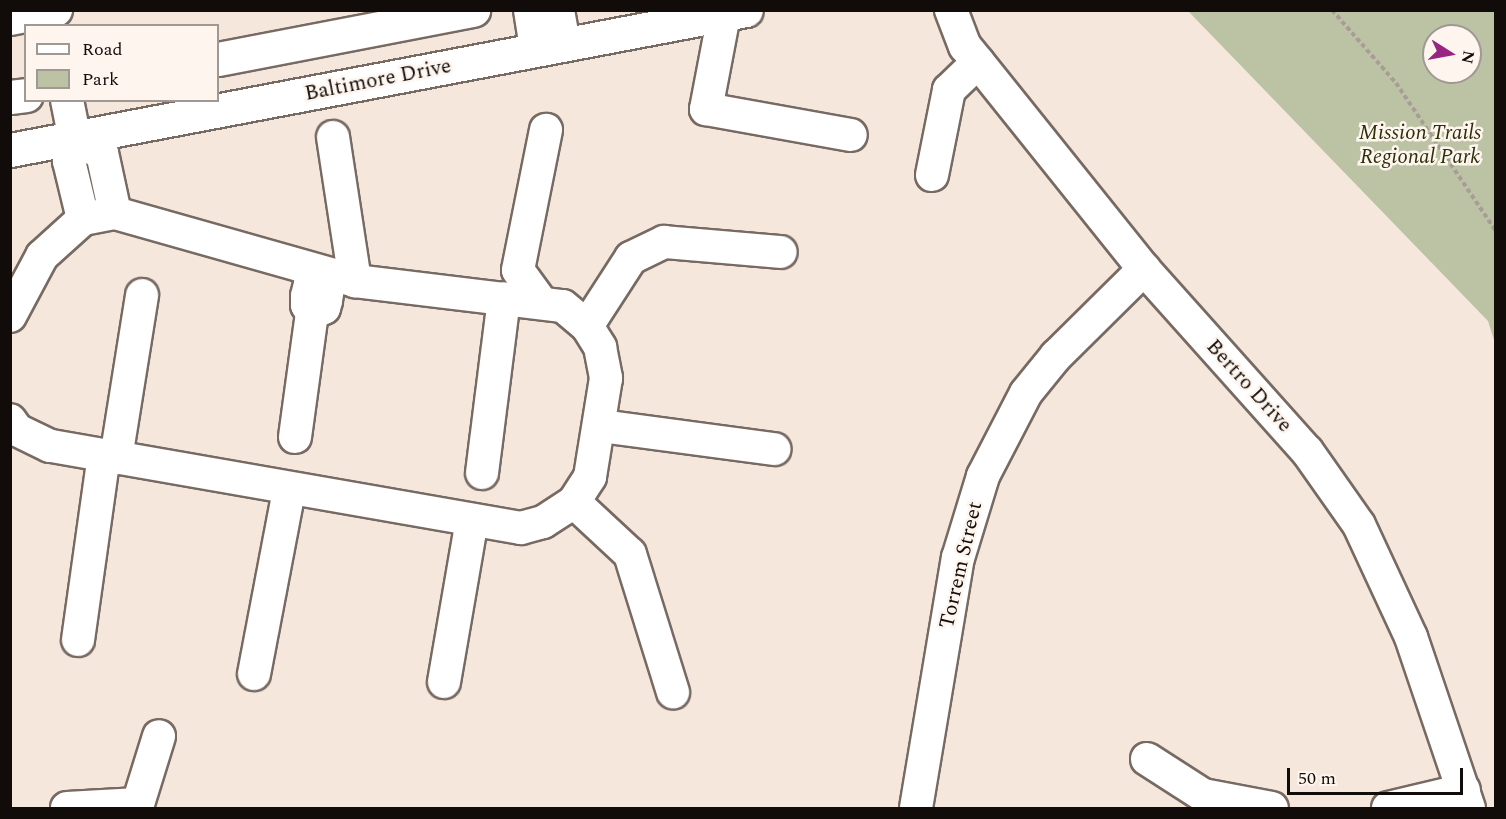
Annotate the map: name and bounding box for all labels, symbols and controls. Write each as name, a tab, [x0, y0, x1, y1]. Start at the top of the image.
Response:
legend	[24, 24, 219, 102]
north arrow	[1422, 24, 1482, 84]
text: Road	[82, 36, 123, 63]
text: N	[1455, 48, 1481, 66]
street label: Baltimore Drive	[303, 53, 453, 107]
text: Park	[82, 66, 119, 93]
park label: Mission Trails Regional Park	[1359, 120, 1481, 170]
street label: Bertro Drive	[1201, 334, 1297, 438]
street label: Torrem Street	[934, 499, 988, 631]
scale bar	[1290, 756, 1466, 794]
text: 50 m	[1298, 765, 1336, 792]

